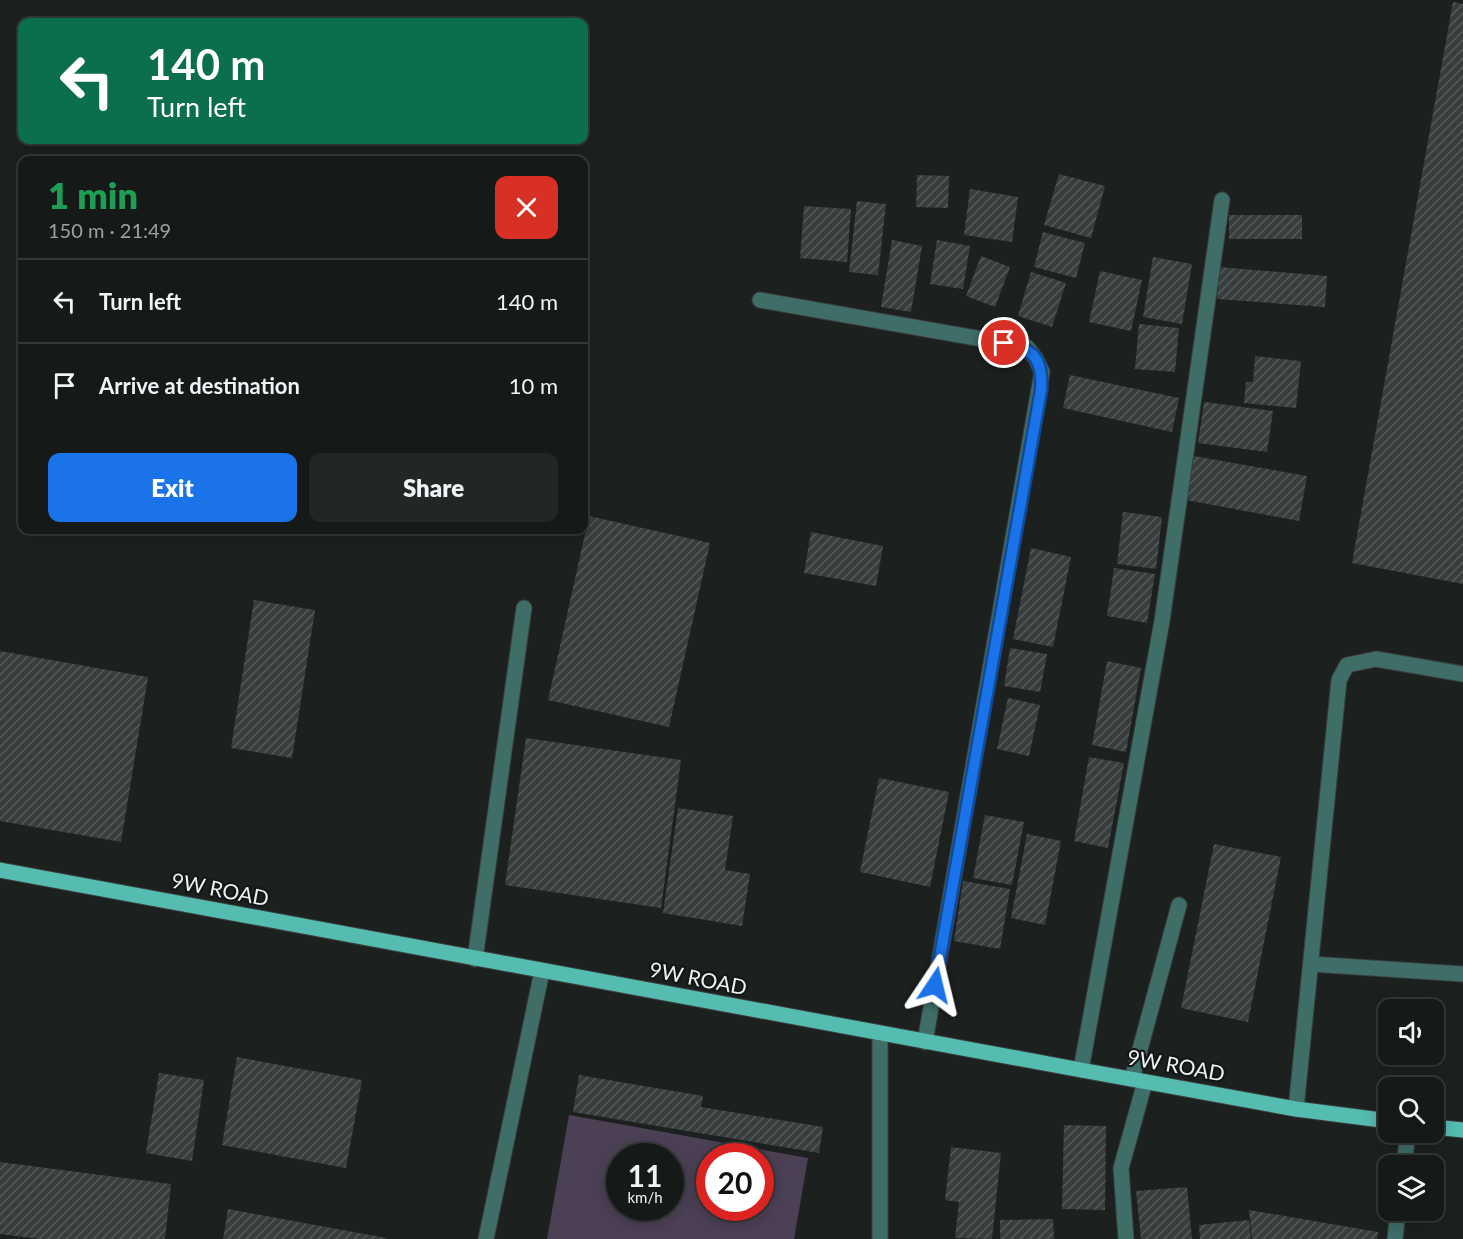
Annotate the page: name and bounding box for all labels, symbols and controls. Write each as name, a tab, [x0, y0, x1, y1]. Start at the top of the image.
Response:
text: 140 m	[147, 39, 265, 89]
icon: left	[48, 42, 126, 120]
text: Turn left	[147, 90, 246, 123]
text: 1 min	[48, 173, 138, 217]
button: close	[495, 176, 558, 239]
text: 150 m · 21:49	[48, 218, 171, 242]
icon: left	[48, 285, 81, 318]
text: Turn left	[99, 288, 181, 315]
text: 140 m	[496, 288, 558, 315]
pin	[978, 317, 1029, 368]
icon: arrive	[987, 326, 1020, 359]
icon: arrive	[48, 369, 81, 402]
text: Arrive at destination	[99, 372, 300, 399]
text: 10 m	[509, 372, 558, 399]
button: Exit	[48, 453, 297, 522]
button: Share	[309, 453, 558, 522]
street label: 9W ROAD	[169, 867, 271, 910]
position arrow	[903, 953, 967, 1017]
street label: 9W ROAD	[647, 956, 749, 999]
map controls	[1378, 999, 1444, 1221]
button: sound	[1378, 999, 1444, 1065]
street label: 9W ROAD	[1126, 1044, 1227, 1085]
button: search	[1378, 1077, 1444, 1143]
speed limit sign: 20	[696, 1143, 774, 1221]
button: layers	[1378, 1155, 1444, 1221]
text: 11	[628, 1157, 662, 1193]
text: km/h	[627, 1188, 663, 1206]

